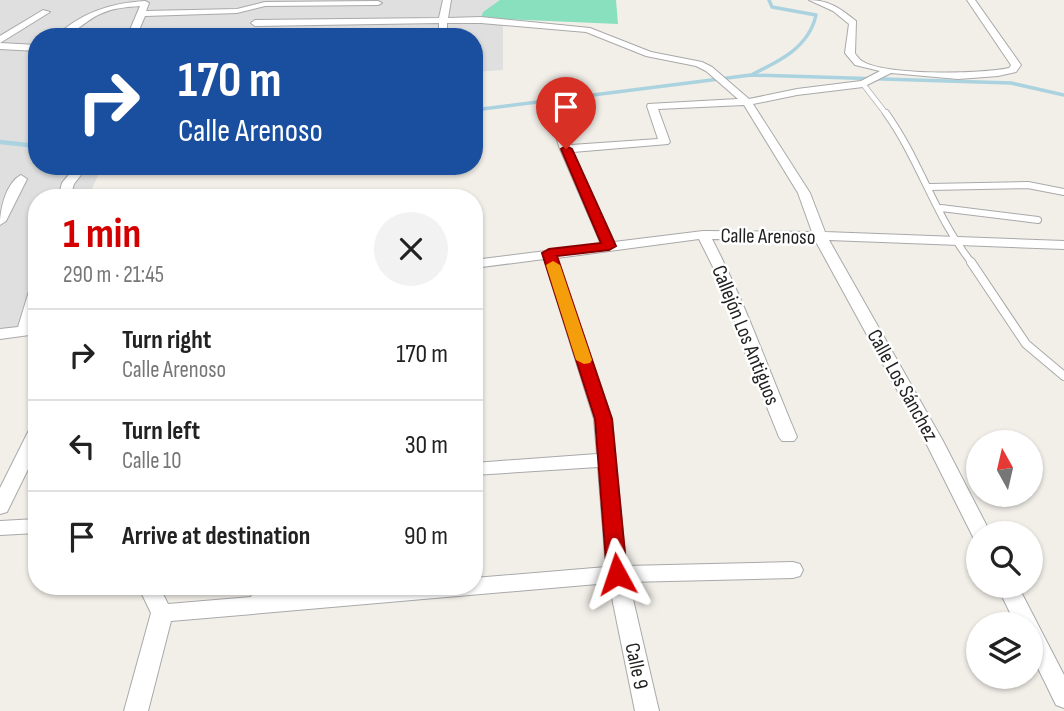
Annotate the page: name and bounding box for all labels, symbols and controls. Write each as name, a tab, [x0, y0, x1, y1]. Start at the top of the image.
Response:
text: 170 m	[178, 52, 282, 111]
icon: right	[63, 56, 154, 147]
pin	[536, 77, 596, 149]
icon: arrive	[547, 88, 585, 126]
text: Calle Arenoso	[178, 112, 323, 151]
text: 1 min	[63, 209, 141, 260]
button: close	[374, 212, 448, 286]
street label: Calle Arenoso	[720, 223, 816, 250]
text: 290 m · 21:45	[63, 261, 164, 289]
street label: Callejón Los Antiguos	[706, 262, 785, 409]
text: Turn right	[122, 325, 211, 356]
street label: Calle Los Sánchez	[862, 325, 944, 446]
icon: right	[63, 336, 101, 374]
text: 170 m	[396, 339, 448, 370]
text: Calle Arenoso	[122, 356, 226, 384]
text: Turn left	[122, 416, 200, 447]
icon: left	[63, 427, 101, 465]
text: 30 m	[405, 430, 448, 461]
north arrow	[966, 430, 1043, 508]
map controls	[966, 430, 1043, 689]
text: Calle 10	[122, 447, 181, 475]
icon: arrive	[63, 518, 101, 556]
text: Arrive at destination	[122, 521, 310, 552]
text: 90 m	[404, 521, 448, 552]
button: search	[966, 521, 1043, 598]
position arrow	[580, 537, 654, 611]
button: layers	[966, 612, 1043, 689]
street label: Calle 9	[619, 641, 654, 692]

